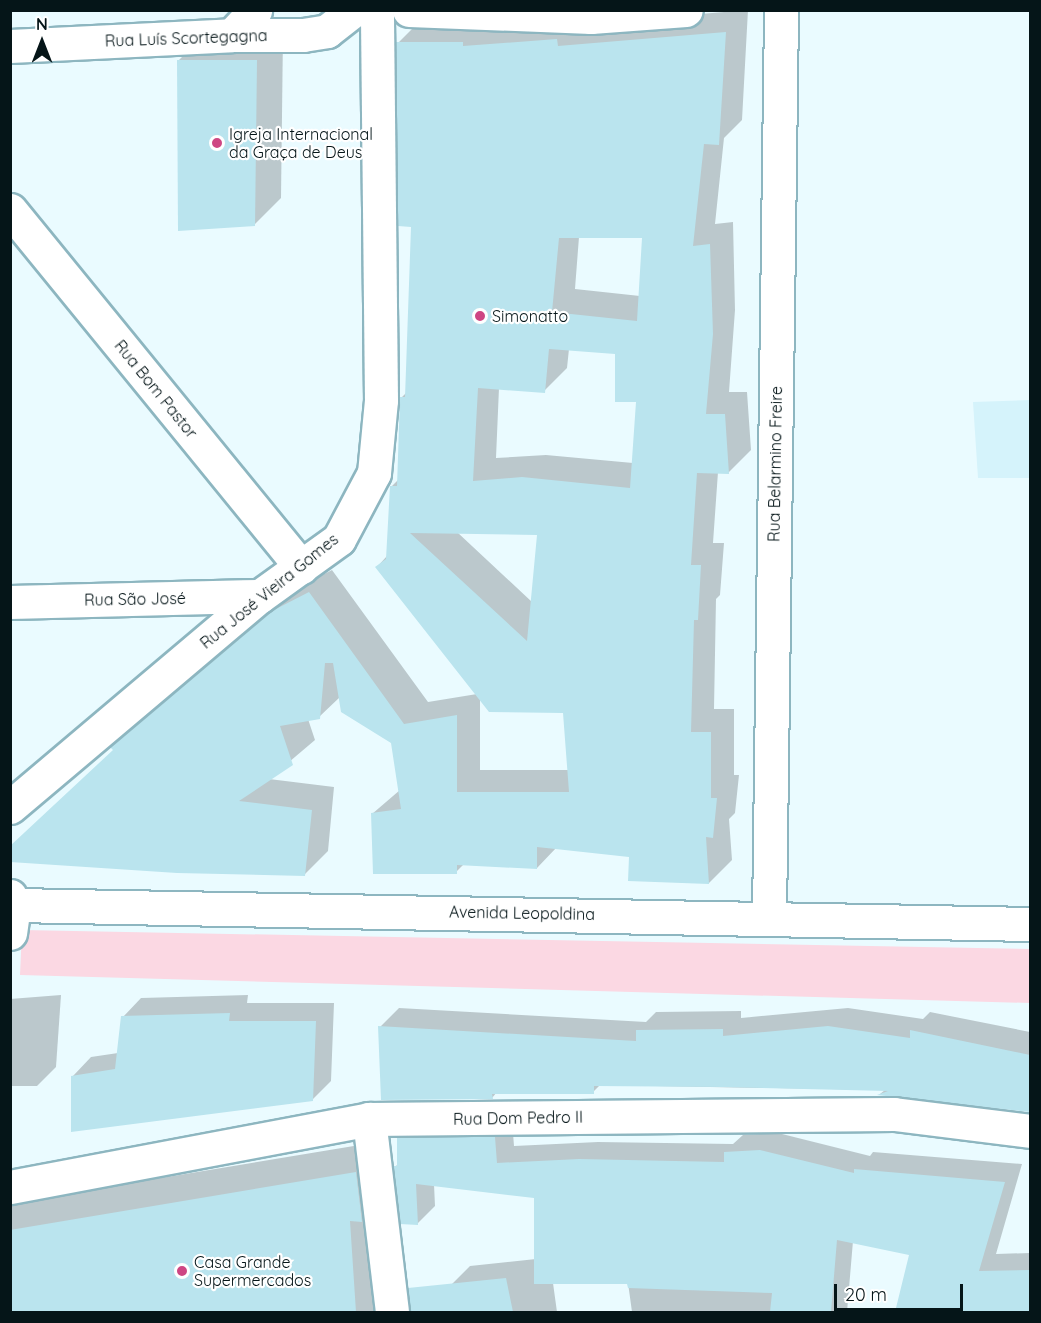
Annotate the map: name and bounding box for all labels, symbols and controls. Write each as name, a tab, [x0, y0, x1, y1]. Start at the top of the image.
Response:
north arrow	[12, 12, 72, 72]
text: N	[36, 14, 48, 34]
street label: Rua Luís Scortegagna	[104, 26, 268, 50]
place label: Igreja Internacional da Graça de Deus	[229, 124, 373, 162]
marker: Igreja Internacional da Graça de Deus	[210, 136, 224, 150]
place label: Simonatto	[492, 306, 568, 326]
marker: Simonatto	[473, 309, 487, 323]
street label: Rua Bom Pastor	[111, 336, 201, 442]
street label: Rua Belarmino Freire	[764, 386, 786, 542]
street label: Rua José Vieira Gomes	[196, 529, 342, 653]
street label: Rua São José	[84, 589, 186, 609]
street label: Avenida Leopoldina	[449, 902, 595, 924]
street label: Rua Dom Pedro II	[453, 1107, 583, 1129]
place label: Casa Grande Supermercados	[194, 1252, 311, 1290]
marker: Casa Grande Supermercados	[175, 1264, 189, 1278]
scale bar	[837, 1272, 966, 1310]
text: 20 m	[845, 1283, 887, 1306]

